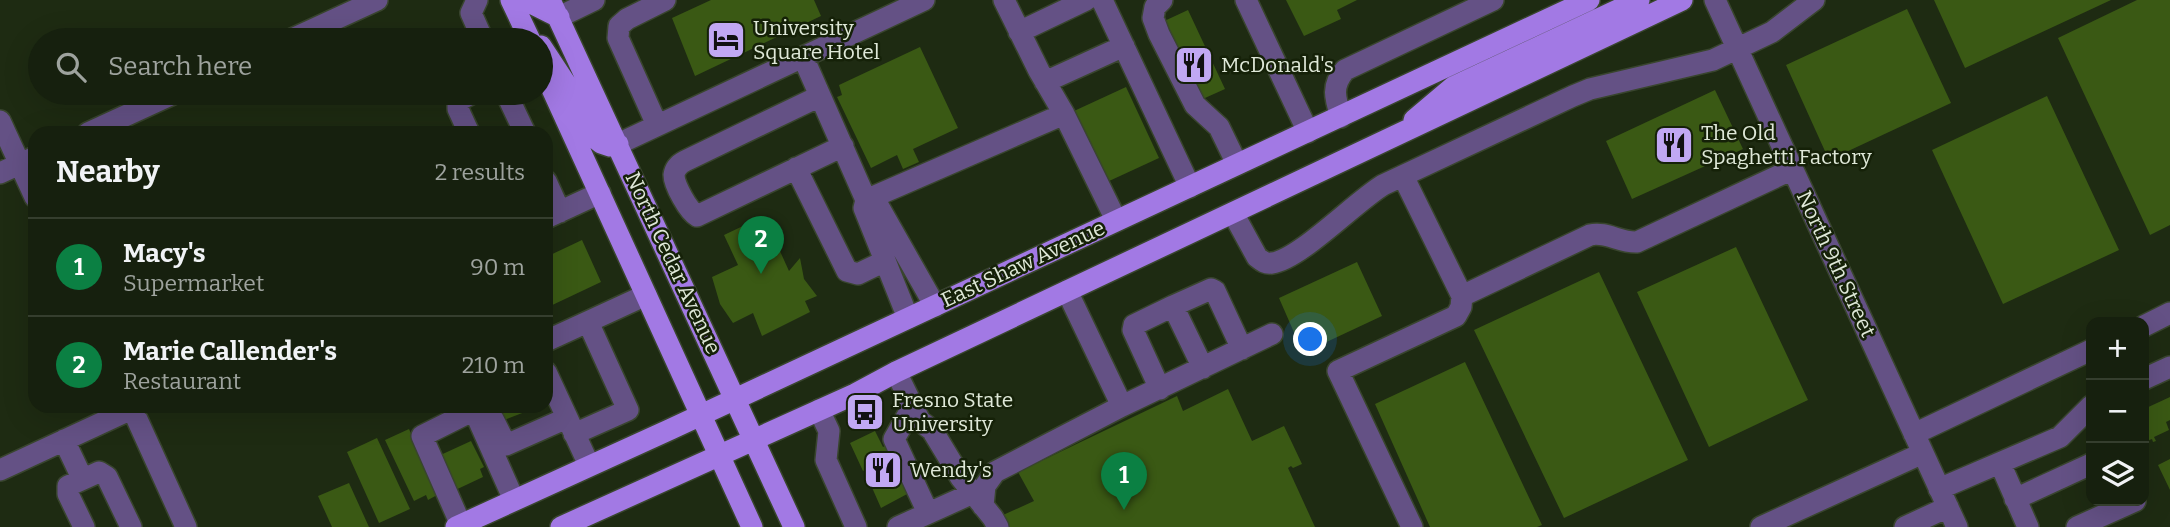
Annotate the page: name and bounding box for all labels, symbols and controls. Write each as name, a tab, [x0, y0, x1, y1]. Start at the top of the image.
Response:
place label: University Square Hotel	[753, 15, 880, 65]
hotel icon: University Square Hotel	[705, 19, 747, 61]
search box	[28, 28, 553, 105]
restaurant icon: McDonald's	[1173, 44, 1215, 86]
icon: search	[52, 48, 90, 86]
text: Search here	[108, 51, 252, 82]
place label: McDonald's	[1221, 52, 1334, 78]
place label: The Old Spaghetti Factory	[1701, 120, 1873, 170]
restaurant icon: The Old Spaghetti Factory	[1653, 124, 1695, 166]
text: Nearby	[56, 154, 160, 190]
text: 2 results	[435, 158, 525, 186]
street label: North Cedar Avenue	[619, 168, 727, 358]
street label: North 9th Street	[1791, 187, 1881, 342]
street label: East Shaw Avenue	[937, 215, 1109, 313]
pin: 2	[738, 216, 784, 274]
text: Macy's	[123, 238, 206, 269]
text: 1	[74, 253, 84, 281]
text: 90 m	[470, 253, 525, 281]
text: Supermarket	[123, 269, 264, 297]
map controls	[2086, 317, 2149, 506]
button: +	[2086, 317, 2149, 380]
your location	[1293, 322, 1327, 356]
text: Marie Callender's	[123, 336, 337, 367]
text: 2	[73, 351, 85, 379]
text: 210 m	[462, 351, 525, 379]
text: Restaurant	[123, 367, 241, 395]
button: −	[2086, 380, 2149, 443]
place label: Fresno State University	[892, 387, 1013, 437]
bus stop icon: Fresno State University	[844, 391, 886, 433]
button: layers	[2086, 443, 2149, 506]
restaurant icon: Wendy's	[862, 449, 904, 491]
pin: 1	[1101, 452, 1147, 510]
place label: Wendy's	[910, 457, 992, 483]

